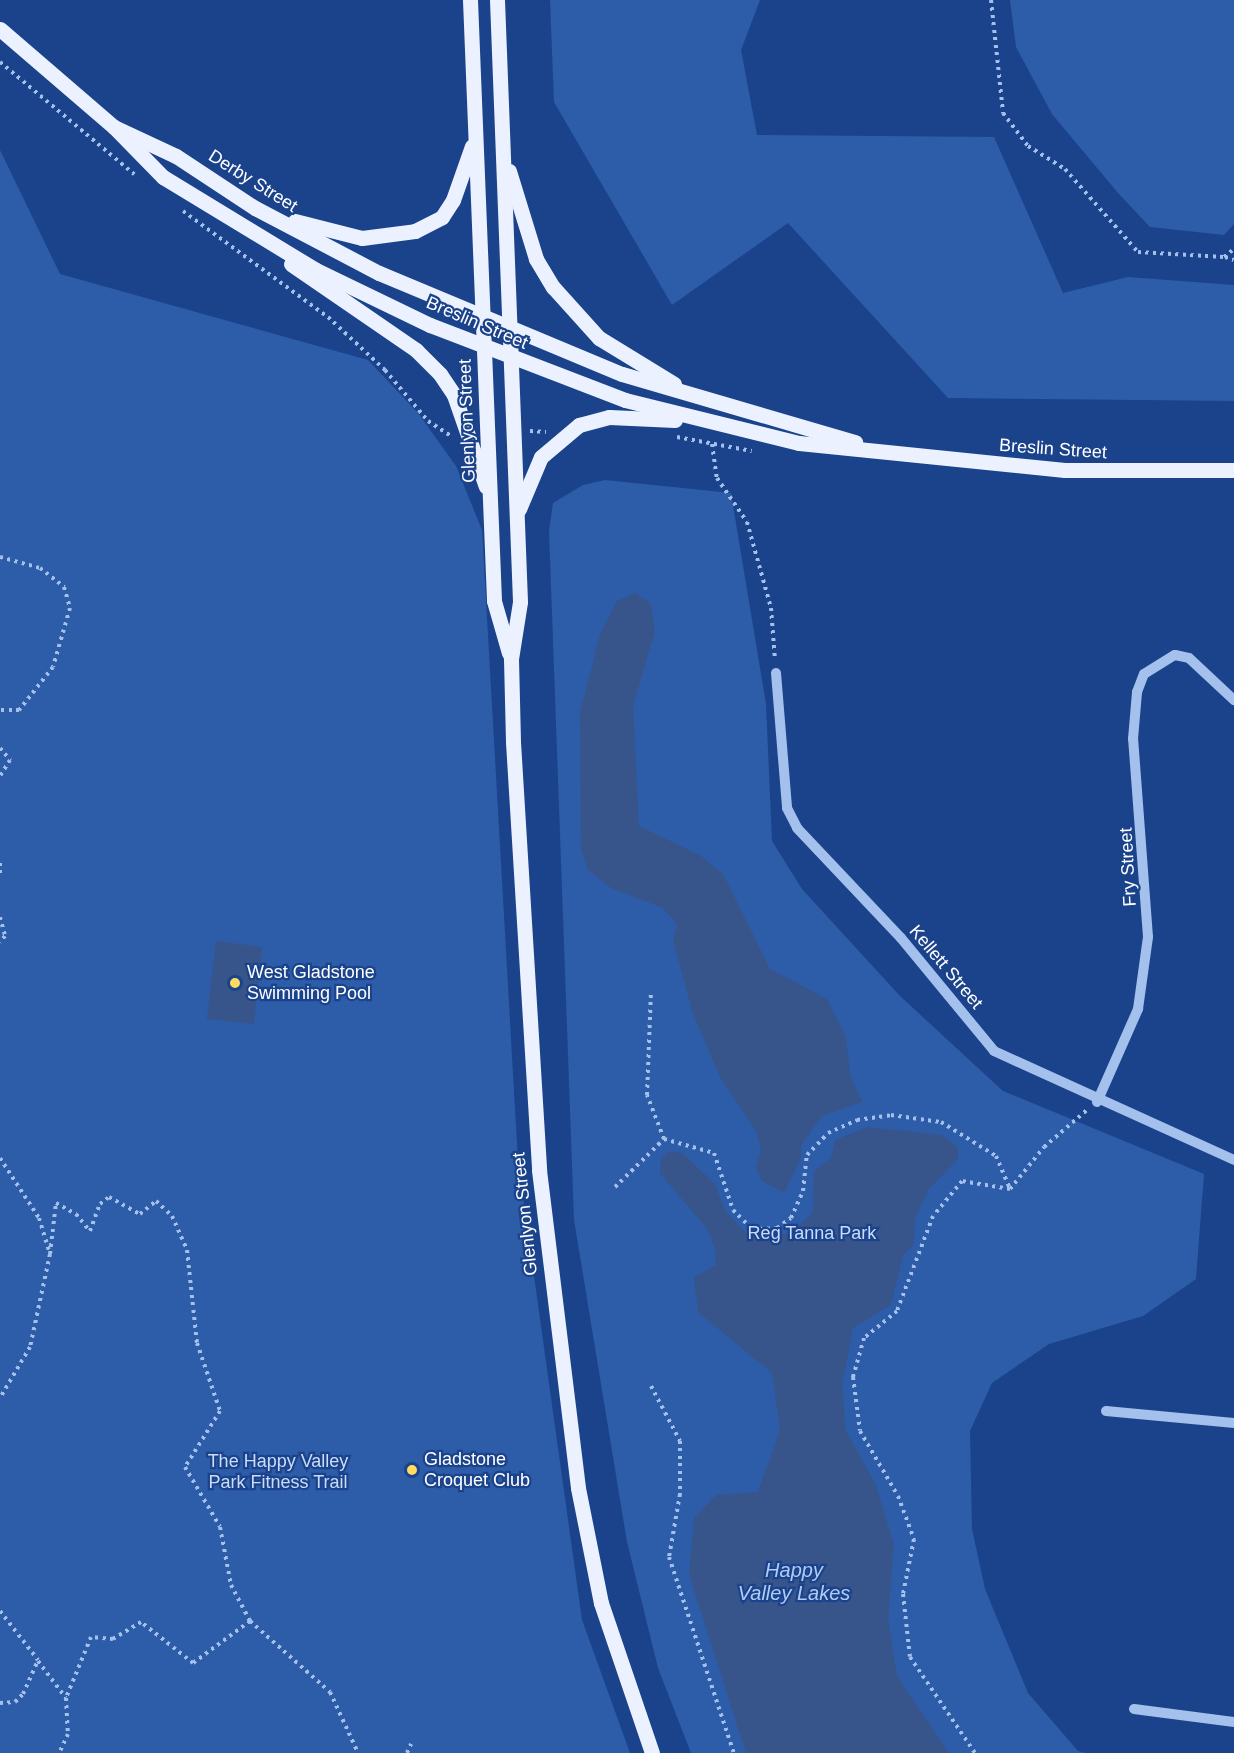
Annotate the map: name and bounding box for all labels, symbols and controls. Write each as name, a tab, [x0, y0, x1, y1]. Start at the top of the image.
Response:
street label: Derby Street	[204, 145, 302, 217]
street label: Breslin Street	[423, 292, 531, 354]
street label: Glenlyon Street	[454, 359, 480, 483]
street label: Breslin Street	[998, 434, 1108, 464]
street label: Fry Street	[1115, 827, 1141, 907]
street label: Kellett Street	[905, 921, 987, 1013]
place label: West Gladstone Swimming Pool	[247, 962, 375, 1004]
marker: West Gladstone Swimming Pool	[228, 976, 242, 990]
street label: Glenlyon Street	[508, 1151, 542, 1277]
park label: Reg Tanna Park	[747, 1222, 877, 1244]
place label: Gladstone Croquet Club	[424, 1449, 530, 1492]
park label: The Happy Valley Park Fitness Trail	[208, 1451, 348, 1494]
marker: Gladstone Croquet Club	[405, 1463, 419, 1477]
water label: Happy Valley Lakes	[738, 1558, 850, 1605]

